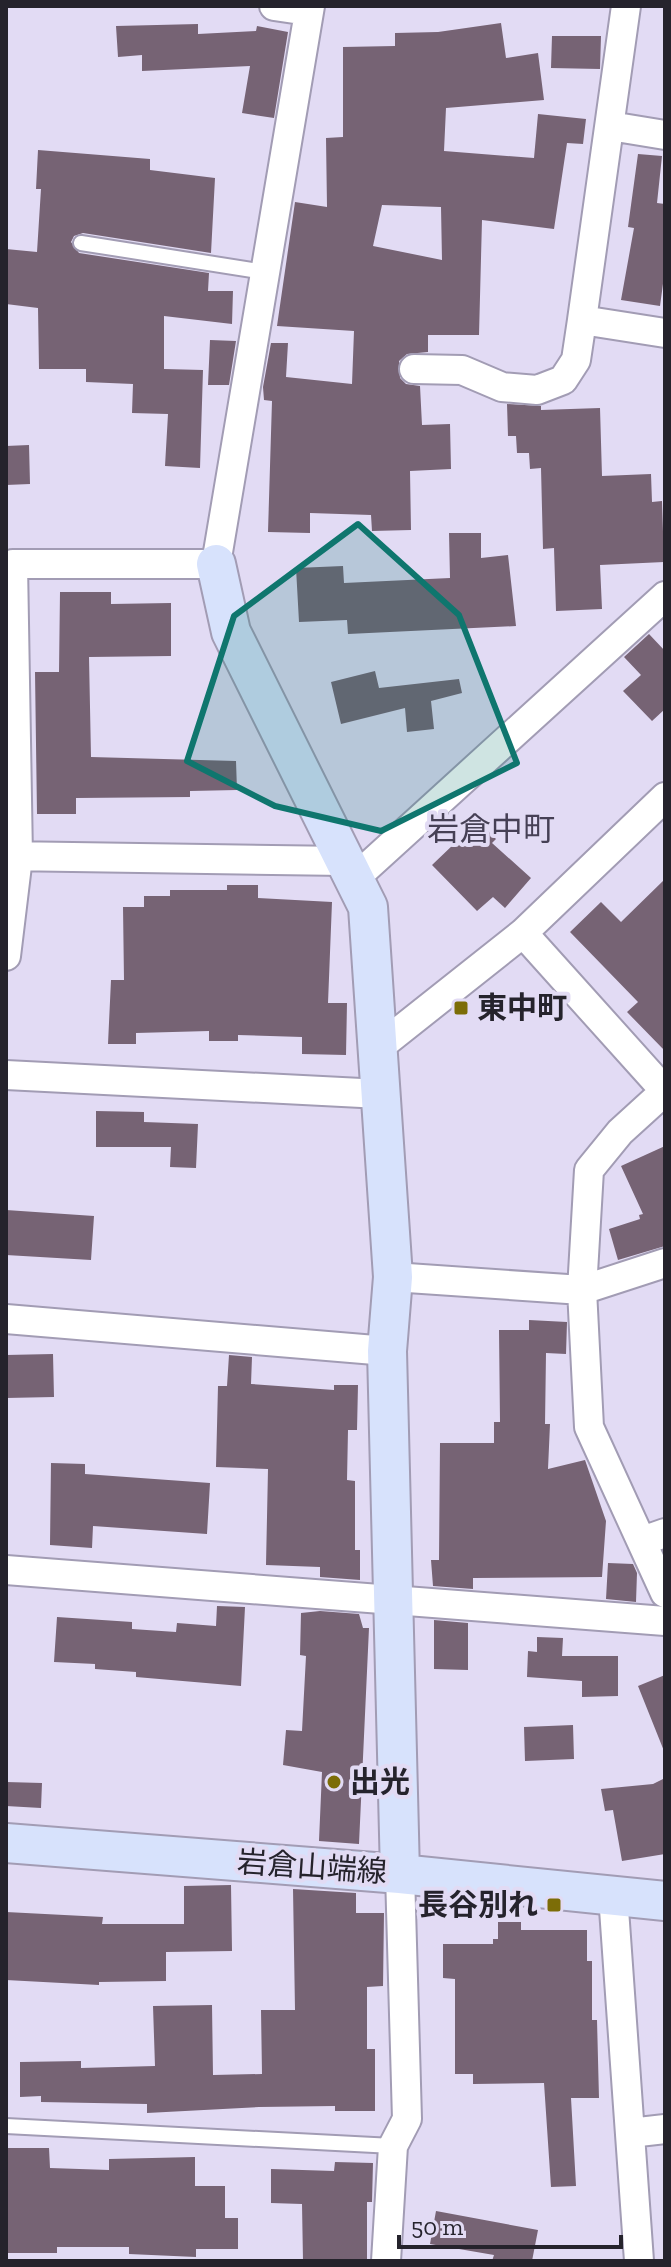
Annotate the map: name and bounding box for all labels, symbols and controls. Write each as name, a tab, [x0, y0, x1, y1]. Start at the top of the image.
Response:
district label: 岩倉中町	[427, 810, 555, 848]
place label: 東中町	[477, 990, 567, 1026]
marker: 東中町	[452, 999, 470, 1017]
place label: 出光	[350, 1764, 410, 1800]
marker: 出光	[325, 1773, 343, 1791]
street label: 岩倉山端線	[236, 1844, 388, 1890]
place label: 長谷別れ	[418, 1887, 538, 1923]
marker: 長谷別れ	[545, 1896, 563, 1914]
scale bar	[399, 2199, 621, 2249]
text: 50 m	[411, 2212, 464, 2241]

